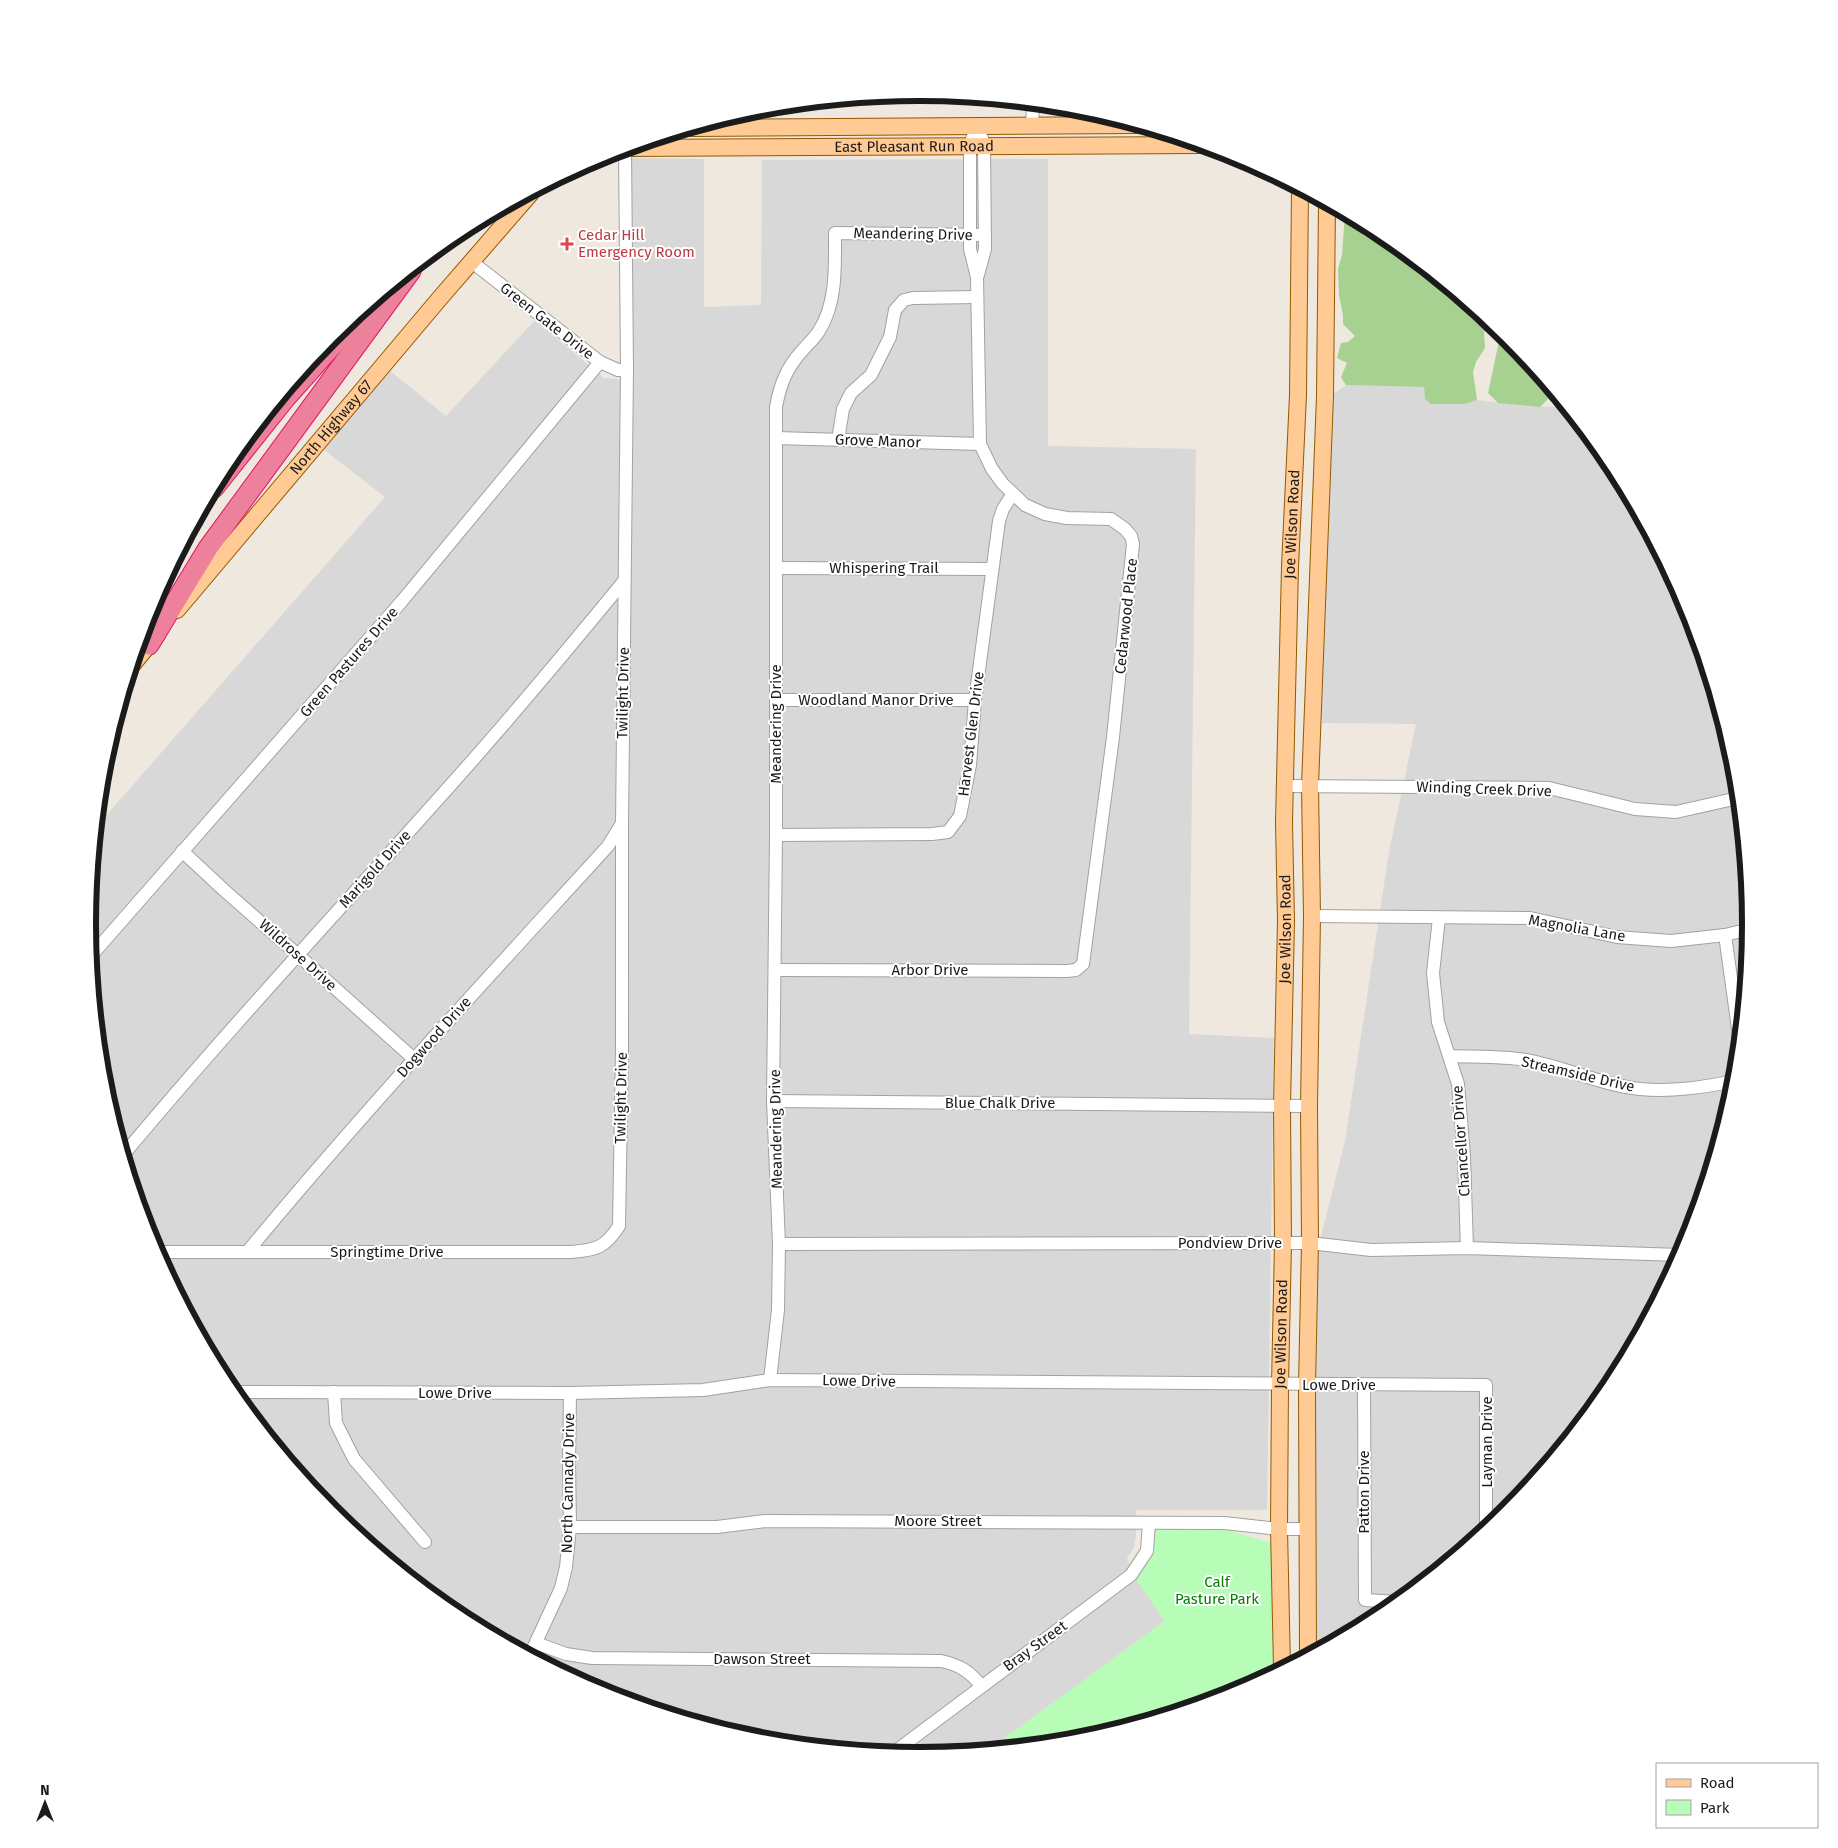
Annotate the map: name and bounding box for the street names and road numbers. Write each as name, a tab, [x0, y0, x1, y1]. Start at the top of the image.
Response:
street label: East Pleasant Run Road	[834, 137, 994, 156]
street label: Meandering Drive	[853, 224, 973, 244]
street label: Green Gate Drive	[497, 279, 597, 363]
street label: North Highway 67	[286, 376, 376, 478]
street label: Grove Manor	[835, 431, 922, 452]
street label: Joe Wilson Road	[1281, 469, 1304, 579]
street label: Cedarwood Place	[1111, 557, 1141, 675]
street label: Whispering Trail	[829, 559, 939, 577]
street label: Green Pastures Drive	[296, 603, 402, 721]
street label: Twilight Drive	[613, 647, 633, 739]
street label: Meandering Drive	[767, 664, 785, 784]
street label: Harvest Glen Drive	[954, 670, 988, 798]
street label: Woodland Manor Drive	[798, 691, 954, 709]
street label: Winding Creek Drive	[1416, 778, 1552, 800]
street label: Marigold Drive	[335, 826, 415, 912]
street label: Joe Wilson Road	[1276, 874, 1295, 984]
street label: Magnolia Lane	[1527, 911, 1627, 945]
street label: Wildrose Drive	[255, 915, 341, 995]
street label: Arbor Drive	[892, 961, 969, 979]
street label: Dogwood Drive	[393, 993, 475, 1081]
street label: Twilight Drive	[611, 1052, 631, 1144]
street label: Streamside Drive	[1520, 1052, 1636, 1096]
street label: Meandering Drive	[766, 1069, 786, 1189]
street label: Chancellor Drive	[1448, 1085, 1474, 1197]
street label: Blue Chalk Drive	[945, 1094, 1055, 1112]
street label: Pondview Drive	[1178, 1234, 1282, 1252]
street label: Springtime Drive	[330, 1243, 444, 1261]
street label: Joe Wilson Road	[1271, 1279, 1291, 1389]
street label: Lowe Drive	[822, 1371, 896, 1391]
street label: Lowe Drive	[1302, 1376, 1376, 1394]
street label: Lowe Drive	[418, 1384, 492, 1402]
street label: Layman Drive	[1478, 1396, 1496, 1488]
street label: North Cannady Drive	[558, 1413, 578, 1553]
street label: Patton Drive	[1355, 1450, 1373, 1534]
street label: Moore Street	[894, 1512, 982, 1530]
street label: Bray Street	[1000, 1617, 1071, 1675]
street label: Dawson Street	[713, 1650, 811, 1668]

